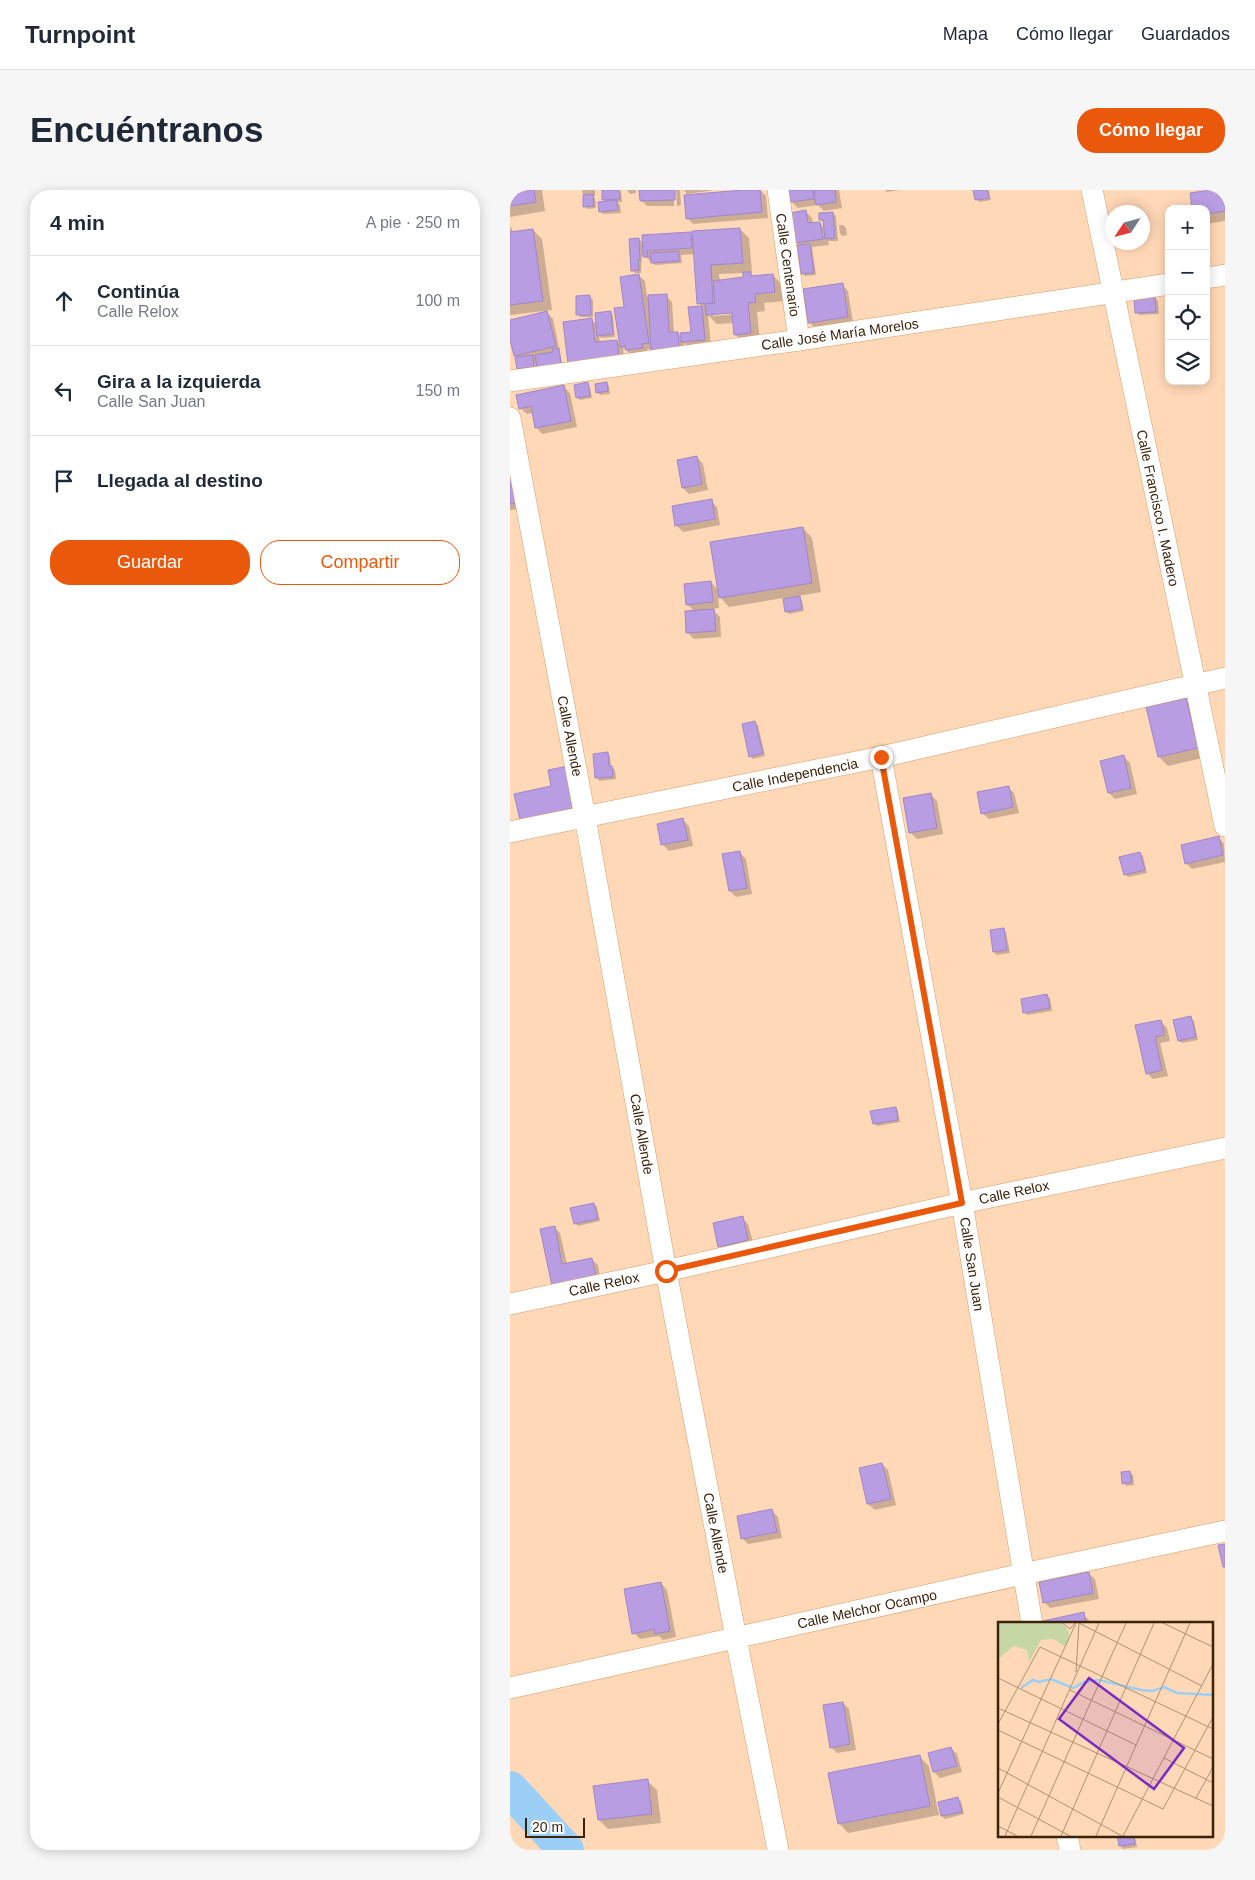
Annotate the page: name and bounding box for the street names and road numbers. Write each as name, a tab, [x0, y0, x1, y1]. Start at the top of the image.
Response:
street label: Calle Centenario	[773, 212, 803, 318]
street label: Calle José María Morelos	[760, 315, 920, 353]
street label: Calle Francisco I. Madero	[1134, 428, 1182, 588]
street label: Calle Allende	[554, 694, 586, 778]
street label: Calle Independencia	[731, 755, 859, 795]
street label: Calle Allende	[627, 1092, 657, 1176]
street label: Calle Relox	[977, 1177, 1051, 1207]
street label: Calle San Juan	[957, 1216, 987, 1312]
street label: Calle Relox	[567, 1269, 641, 1299]
street label: Calle Allende	[700, 1491, 732, 1575]
street label: Calle Melchor Ocampo	[796, 1586, 939, 1632]

